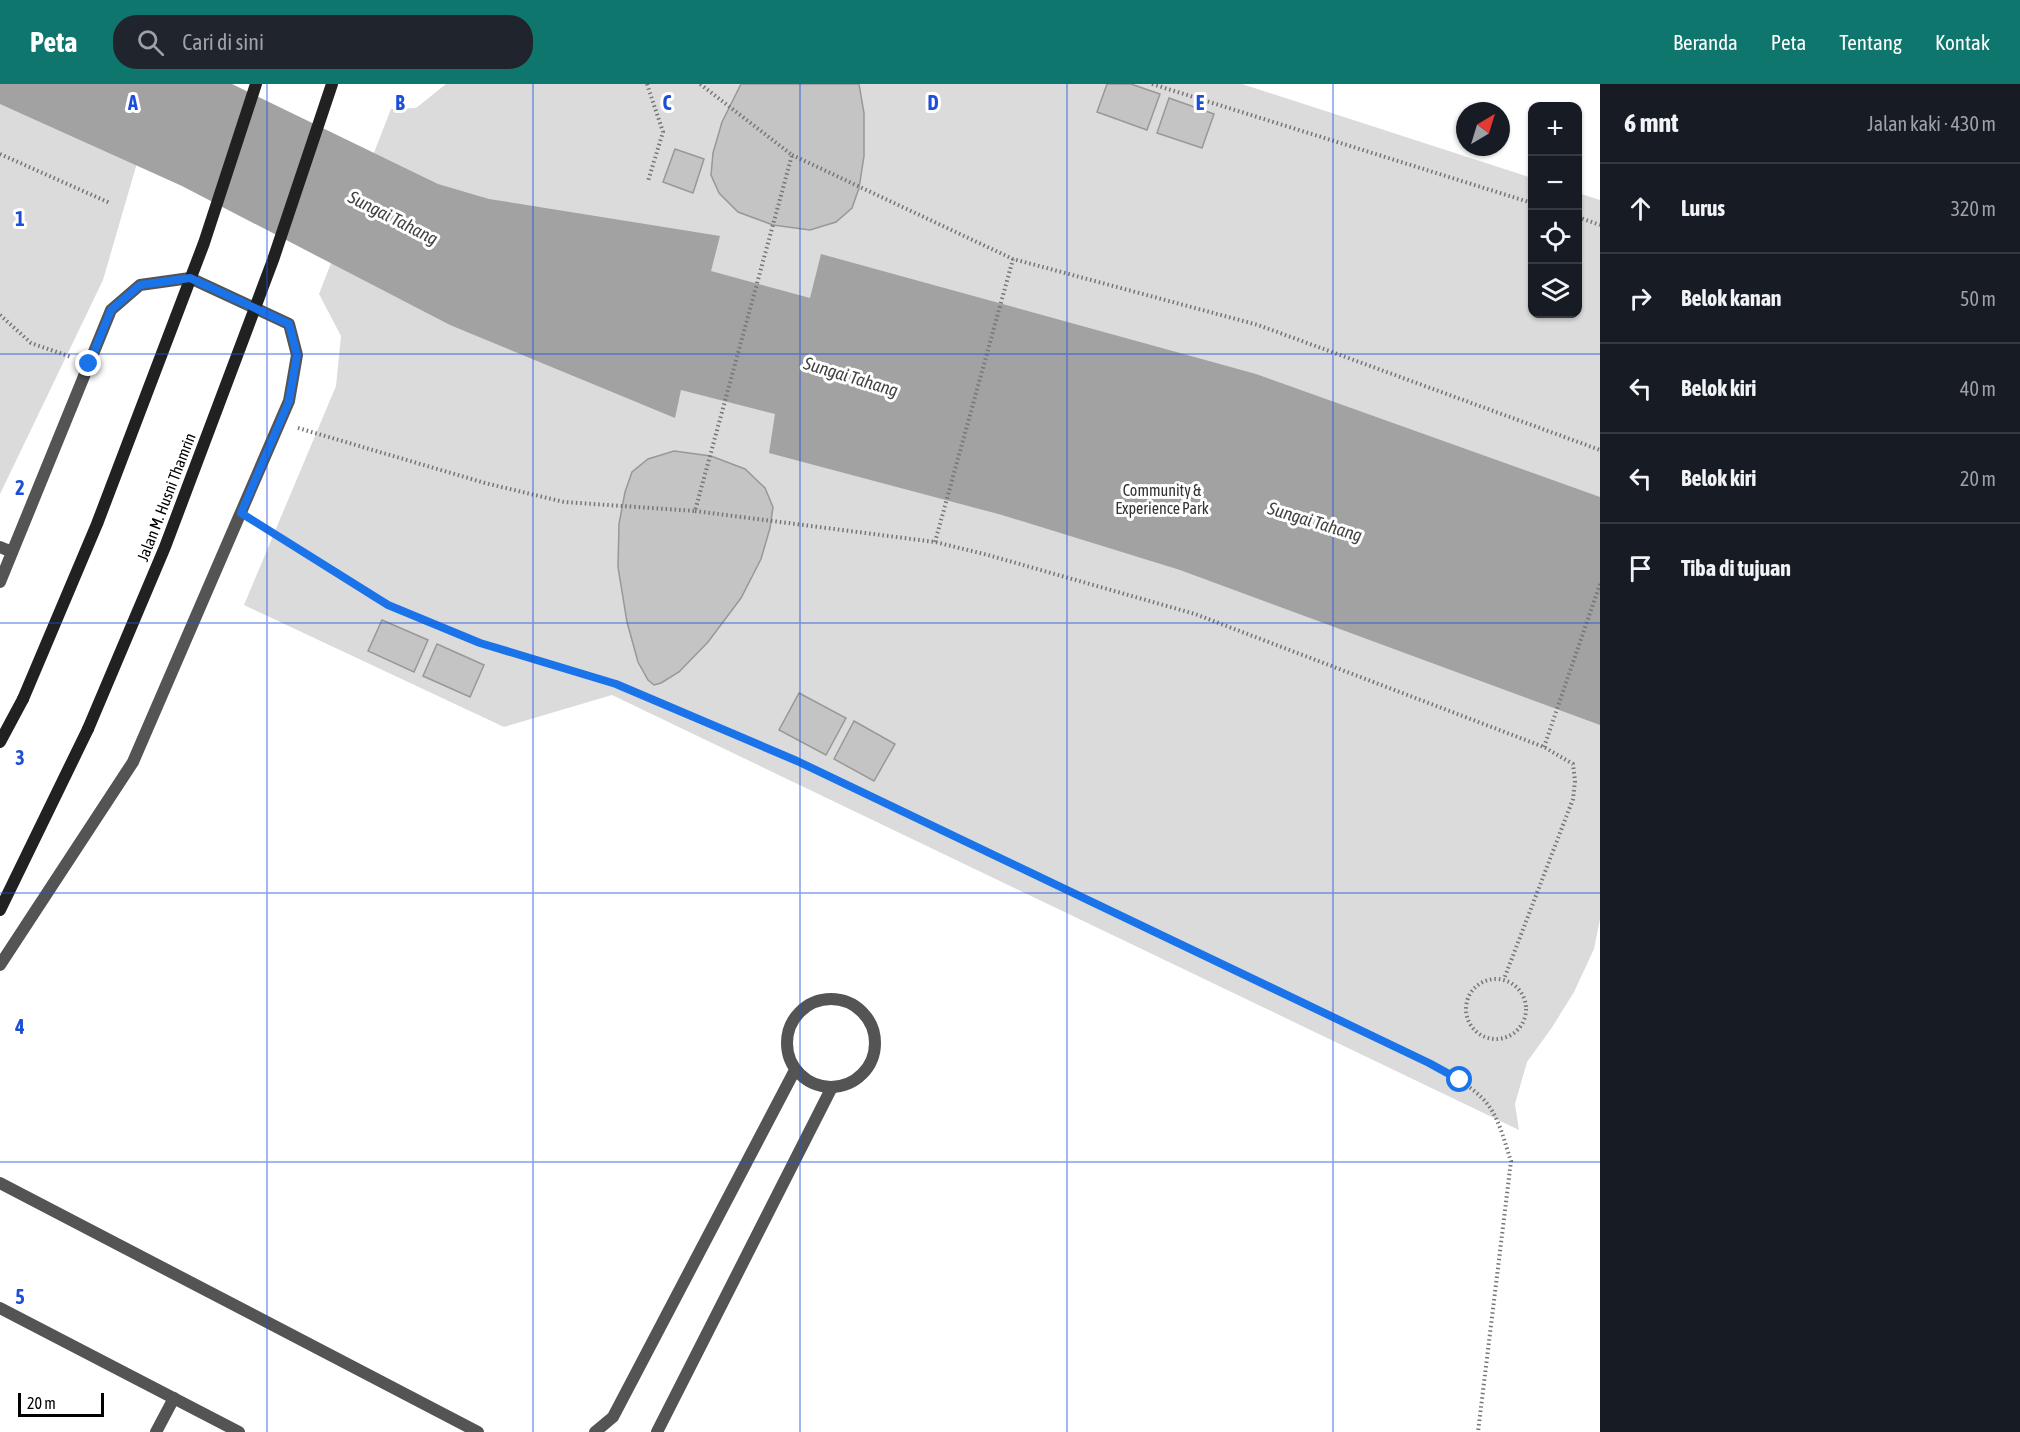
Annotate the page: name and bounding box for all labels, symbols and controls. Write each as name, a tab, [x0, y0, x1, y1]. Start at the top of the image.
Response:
search box	[113, 15, 533, 69]
text: Peta	[30, 26, 77, 58]
icon: search	[134, 26, 167, 59]
text: Cari di sini	[182, 29, 264, 55]
text: Beranda	[1673, 30, 1738, 54]
text: Peta	[1771, 30, 1806, 54]
text: Tentang	[1839, 30, 1902, 54]
text: Kontak	[1935, 30, 1990, 54]
text: A	[127, 91, 138, 114]
text: B	[395, 91, 405, 114]
text: C	[663, 91, 672, 114]
text: D	[927, 91, 939, 114]
text: E	[1196, 91, 1205, 114]
north arrow	[1456, 102, 1510, 156]
map controls	[1528, 102, 1582, 318]
button: +	[1528, 102, 1582, 156]
text: 6 mnt	[1624, 108, 1679, 138]
text: Jalan kaki · 430 m	[1867, 112, 1996, 135]
button: −	[1528, 156, 1582, 210]
water label: Sungai Tahang	[344, 186, 441, 249]
icon: ahead	[1624, 192, 1657, 225]
text: Lurus	[1681, 195, 1725, 221]
text: 320 m	[1951, 197, 1996, 220]
text: 1	[15, 207, 25, 230]
button: locate	[1528, 210, 1582, 264]
button: layers	[1528, 264, 1582, 318]
icon: right	[1624, 282, 1657, 315]
text: Belok kanan	[1681, 285, 1782, 311]
text: 50 m	[1960, 287, 1996, 310]
route end	[75, 350, 101, 376]
water label: Sungai Tahang	[800, 352, 901, 401]
icon: left	[1624, 372, 1657, 405]
text: Belok kiri	[1681, 375, 1756, 401]
text: 40 m	[1960, 377, 1996, 400]
street label: Jalan M. Husni Thamrin	[133, 430, 199, 564]
icon: left	[1624, 462, 1657, 495]
text: Belok kiri	[1681, 465, 1756, 491]
text: 20 m	[1960, 467, 1996, 490]
text: 2	[15, 476, 25, 499]
park label: Community & Experience Park	[1115, 481, 1209, 518]
water label: Sungai Tahang	[1264, 497, 1365, 546]
icon: arrive	[1624, 552, 1657, 585]
text: Tiba di tujuan	[1681, 555, 1791, 581]
text: 3	[15, 746, 25, 769]
text: 4	[14, 1015, 25, 1038]
route start	[1446, 1066, 1472, 1092]
text: 5	[15, 1285, 25, 1308]
scale bar	[18, 1390, 104, 1418]
text: 20 m	[27, 1394, 56, 1412]

